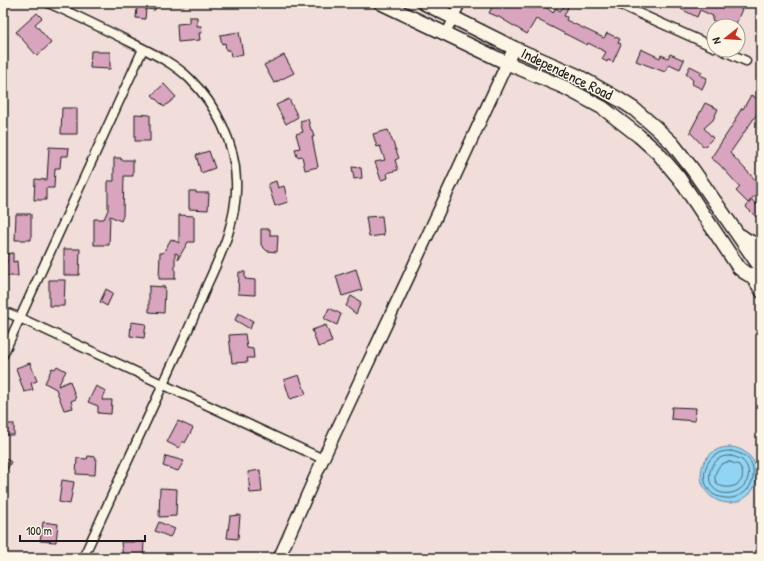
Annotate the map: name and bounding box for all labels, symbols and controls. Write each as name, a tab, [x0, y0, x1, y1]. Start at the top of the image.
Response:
north arrow	[706, 18, 746, 58]
text: N	[709, 36, 724, 46]
street label: Independence Road	[518, 42, 617, 105]
scale bar	[20, 517, 145, 543]
text: 100 m	[26, 522, 52, 539]

